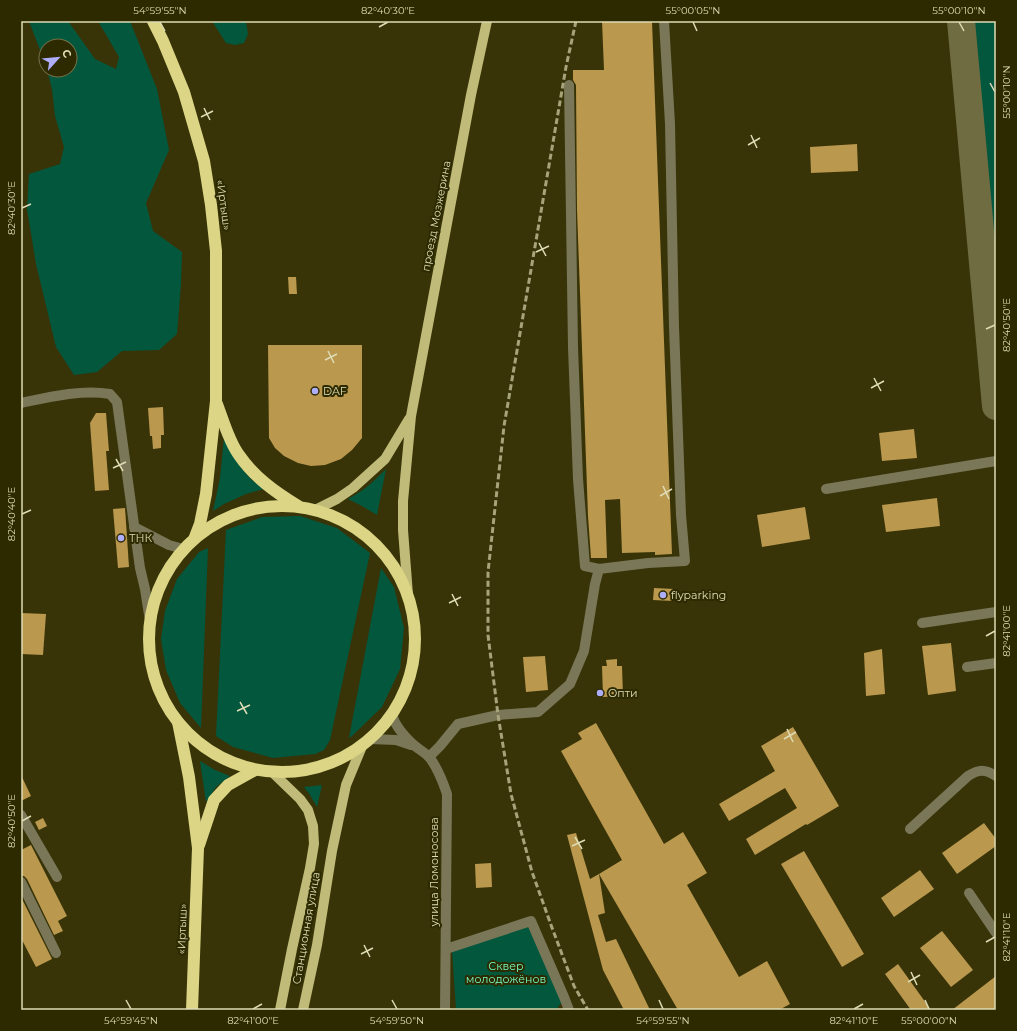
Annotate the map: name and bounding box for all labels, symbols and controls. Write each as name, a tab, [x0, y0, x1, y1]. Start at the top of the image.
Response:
text: 54°59'55"N	[133, 4, 187, 17]
text: 82°40'30"E	[361, 4, 415, 17]
text: 55°00'05"N	[666, 4, 720, 17]
text: 55°00'10"N	[932, 4, 986, 17]
north arrow	[38, 38, 78, 78]
text: С	[59, 47, 75, 60]
text: 55°00'10"N	[1000, 65, 1013, 119]
street label: проезд Мозжерина	[418, 159, 454, 273]
street label: «Иртыш»	[214, 179, 234, 231]
text: 82°40'30"E	[5, 181, 18, 235]
text: 82°40'50"E	[1000, 298, 1013, 352]
place label: DAF	[323, 384, 347, 398]
marker: DAF	[310, 386, 320, 396]
text: 82°40'40"E	[5, 486, 18, 541]
place label: ТНК	[129, 531, 152, 545]
marker: ТНК	[116, 533, 126, 543]
place label: flyparking	[671, 588, 726, 602]
marker: flyparking	[658, 590, 668, 600]
text: 82°41'00"E	[1000, 605, 1013, 657]
place label: Опти	[608, 686, 638, 700]
marker: Опти	[595, 688, 605, 698]
text: 82°40'50"E	[5, 794, 18, 848]
street label: улица Ломоносова	[427, 817, 441, 928]
street label: Станционная улица	[289, 871, 323, 985]
street label: «Иртыш»	[174, 903, 190, 955]
text: 82°41'10"E	[1000, 912, 1013, 962]
park label: Сквер молодожёнов	[466, 959, 546, 986]
text: 54°59'45"N	[104, 1014, 158, 1027]
text: 82°41'00"E	[227, 1014, 279, 1027]
text: 54°59'50"N	[370, 1014, 424, 1027]
text: 54°59'55"N	[636, 1014, 690, 1027]
text: 82°41'10"E	[829, 1014, 879, 1027]
text: 55°00'00"N	[901, 1014, 957, 1027]

